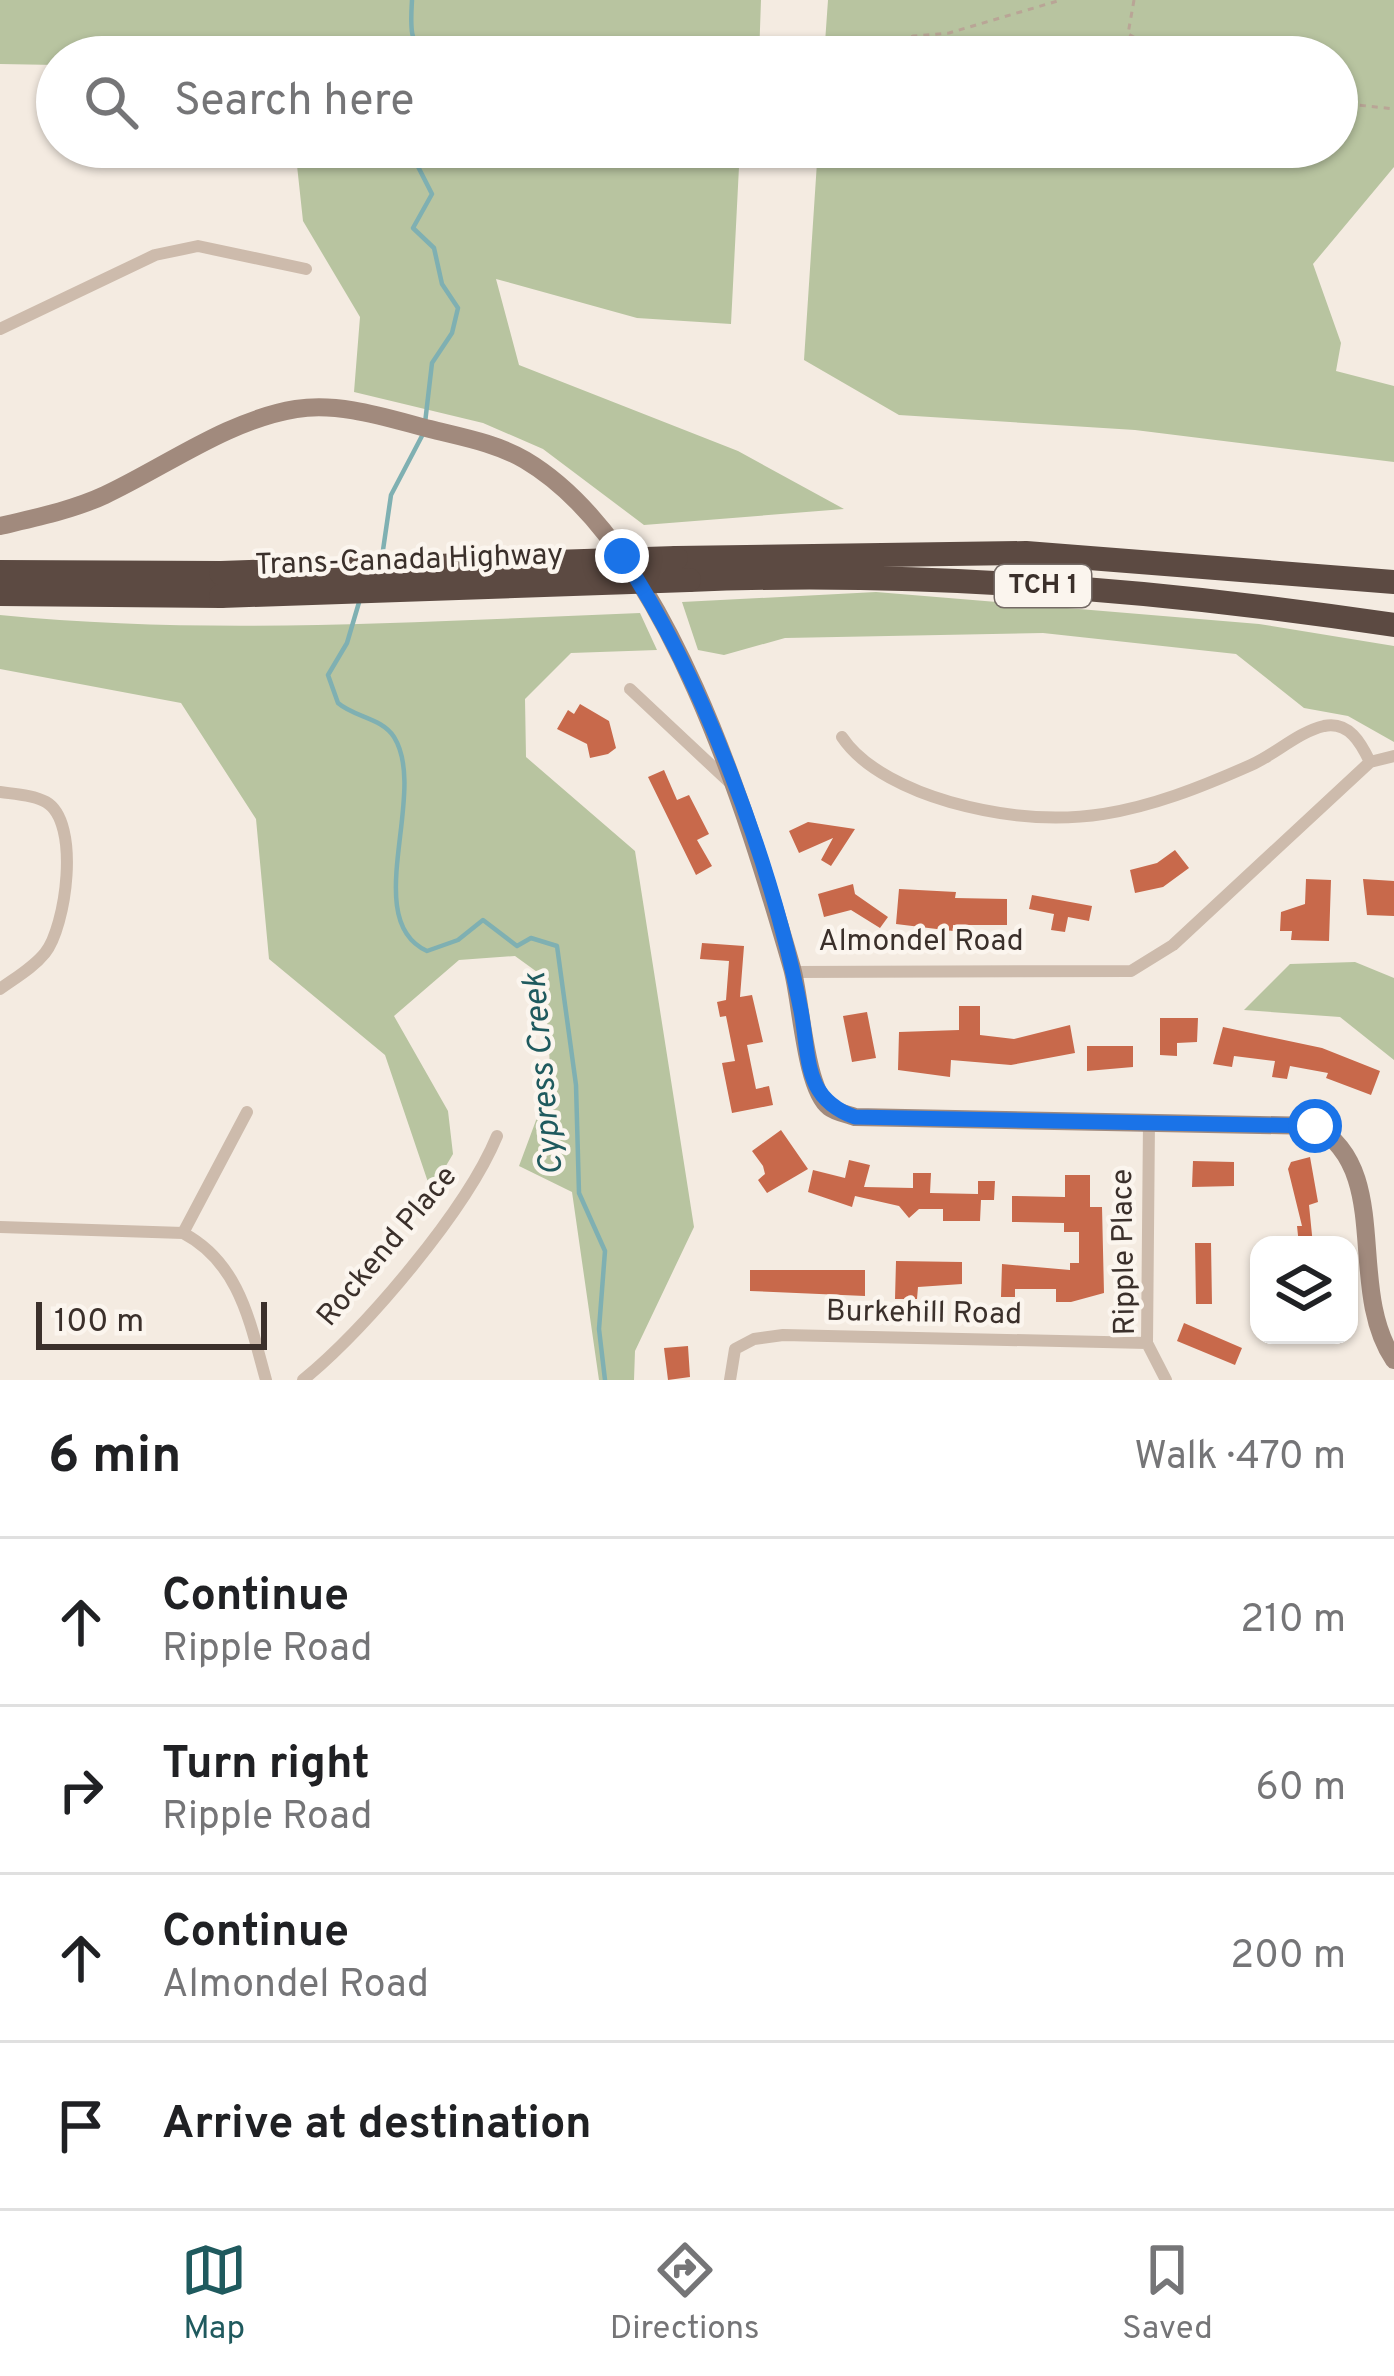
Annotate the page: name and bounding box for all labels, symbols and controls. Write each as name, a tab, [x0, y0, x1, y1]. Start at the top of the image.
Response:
search box	[36, 36, 1358, 168]
icon: search	[78, 69, 144, 135]
text: Search here	[174, 74, 414, 131]
route end	[595, 529, 649, 583]
street label: Trans-Canada Highway	[254, 537, 564, 585]
road number: TCH 1	[995, 565, 1091, 607]
street label: Almondel Road	[818, 924, 1024, 961]
water label: Cypress Creek	[515, 970, 575, 1177]
route start	[1288, 1099, 1342, 1153]
street label: Rockend Place	[310, 1159, 466, 1335]
street label: Ripple Place	[1105, 1168, 1145, 1336]
map controls	[1250, 1236, 1358, 1344]
button: layers	[1250, 1236, 1358, 1344]
street label: Burkehill Road	[826, 1294, 1022, 1334]
scale bar	[36, 1296, 267, 1349]
text: 100 m	[54, 1302, 144, 1344]
text: 6 min	[48, 1426, 181, 1491]
text: Walk · 470 m	[1134, 1434, 1346, 1483]
text: Continue	[162, 1569, 349, 1626]
icon: ahead	[48, 1589, 114, 1655]
text: 210 m	[1240, 1597, 1346, 1646]
text: Ripple Road	[162, 1626, 372, 1675]
text: Turn right	[162, 1737, 370, 1794]
icon: right	[48, 1757, 114, 1823]
text: 60 m	[1255, 1765, 1346, 1814]
text: Ripple Road	[162, 1794, 372, 1843]
text: Continue	[162, 1905, 349, 1962]
icon: ahead	[48, 1925, 114, 1991]
text: 200 m	[1230, 1933, 1346, 1982]
text: Almondel Road	[162, 1962, 429, 2011]
icon: arrive	[48, 2093, 114, 2159]
text: Arrive at destination	[162, 2097, 592, 2154]
tab: Map	[181, 2237, 247, 2351]
tab: Directions	[610, 2237, 760, 2351]
tab: Saved	[1122, 2237, 1213, 2351]

